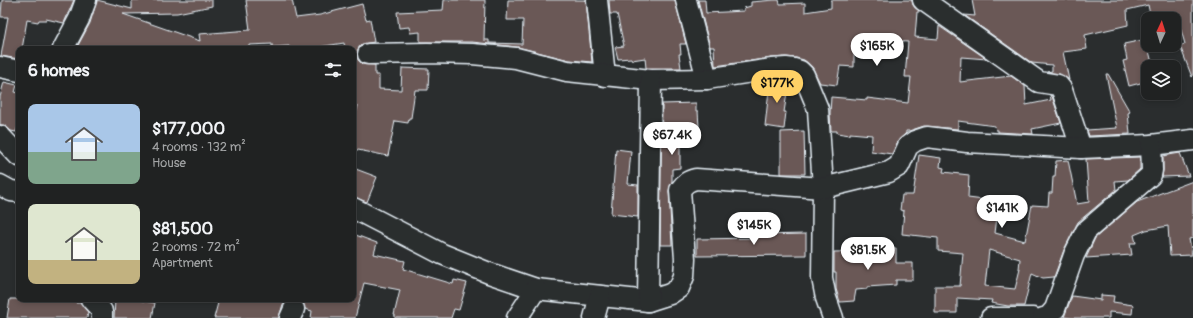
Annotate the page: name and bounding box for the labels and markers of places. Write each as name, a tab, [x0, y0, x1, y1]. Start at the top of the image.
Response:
pin: $165K	[849, 33, 905, 67]
pin: $177K	[749, 70, 805, 104]
pin: $67.4K	[639, 122, 705, 156]
pin: $141K	[974, 195, 1030, 229]
pin: $145K	[726, 212, 782, 246]
pin: $81.5K	[835, 237, 901, 271]

